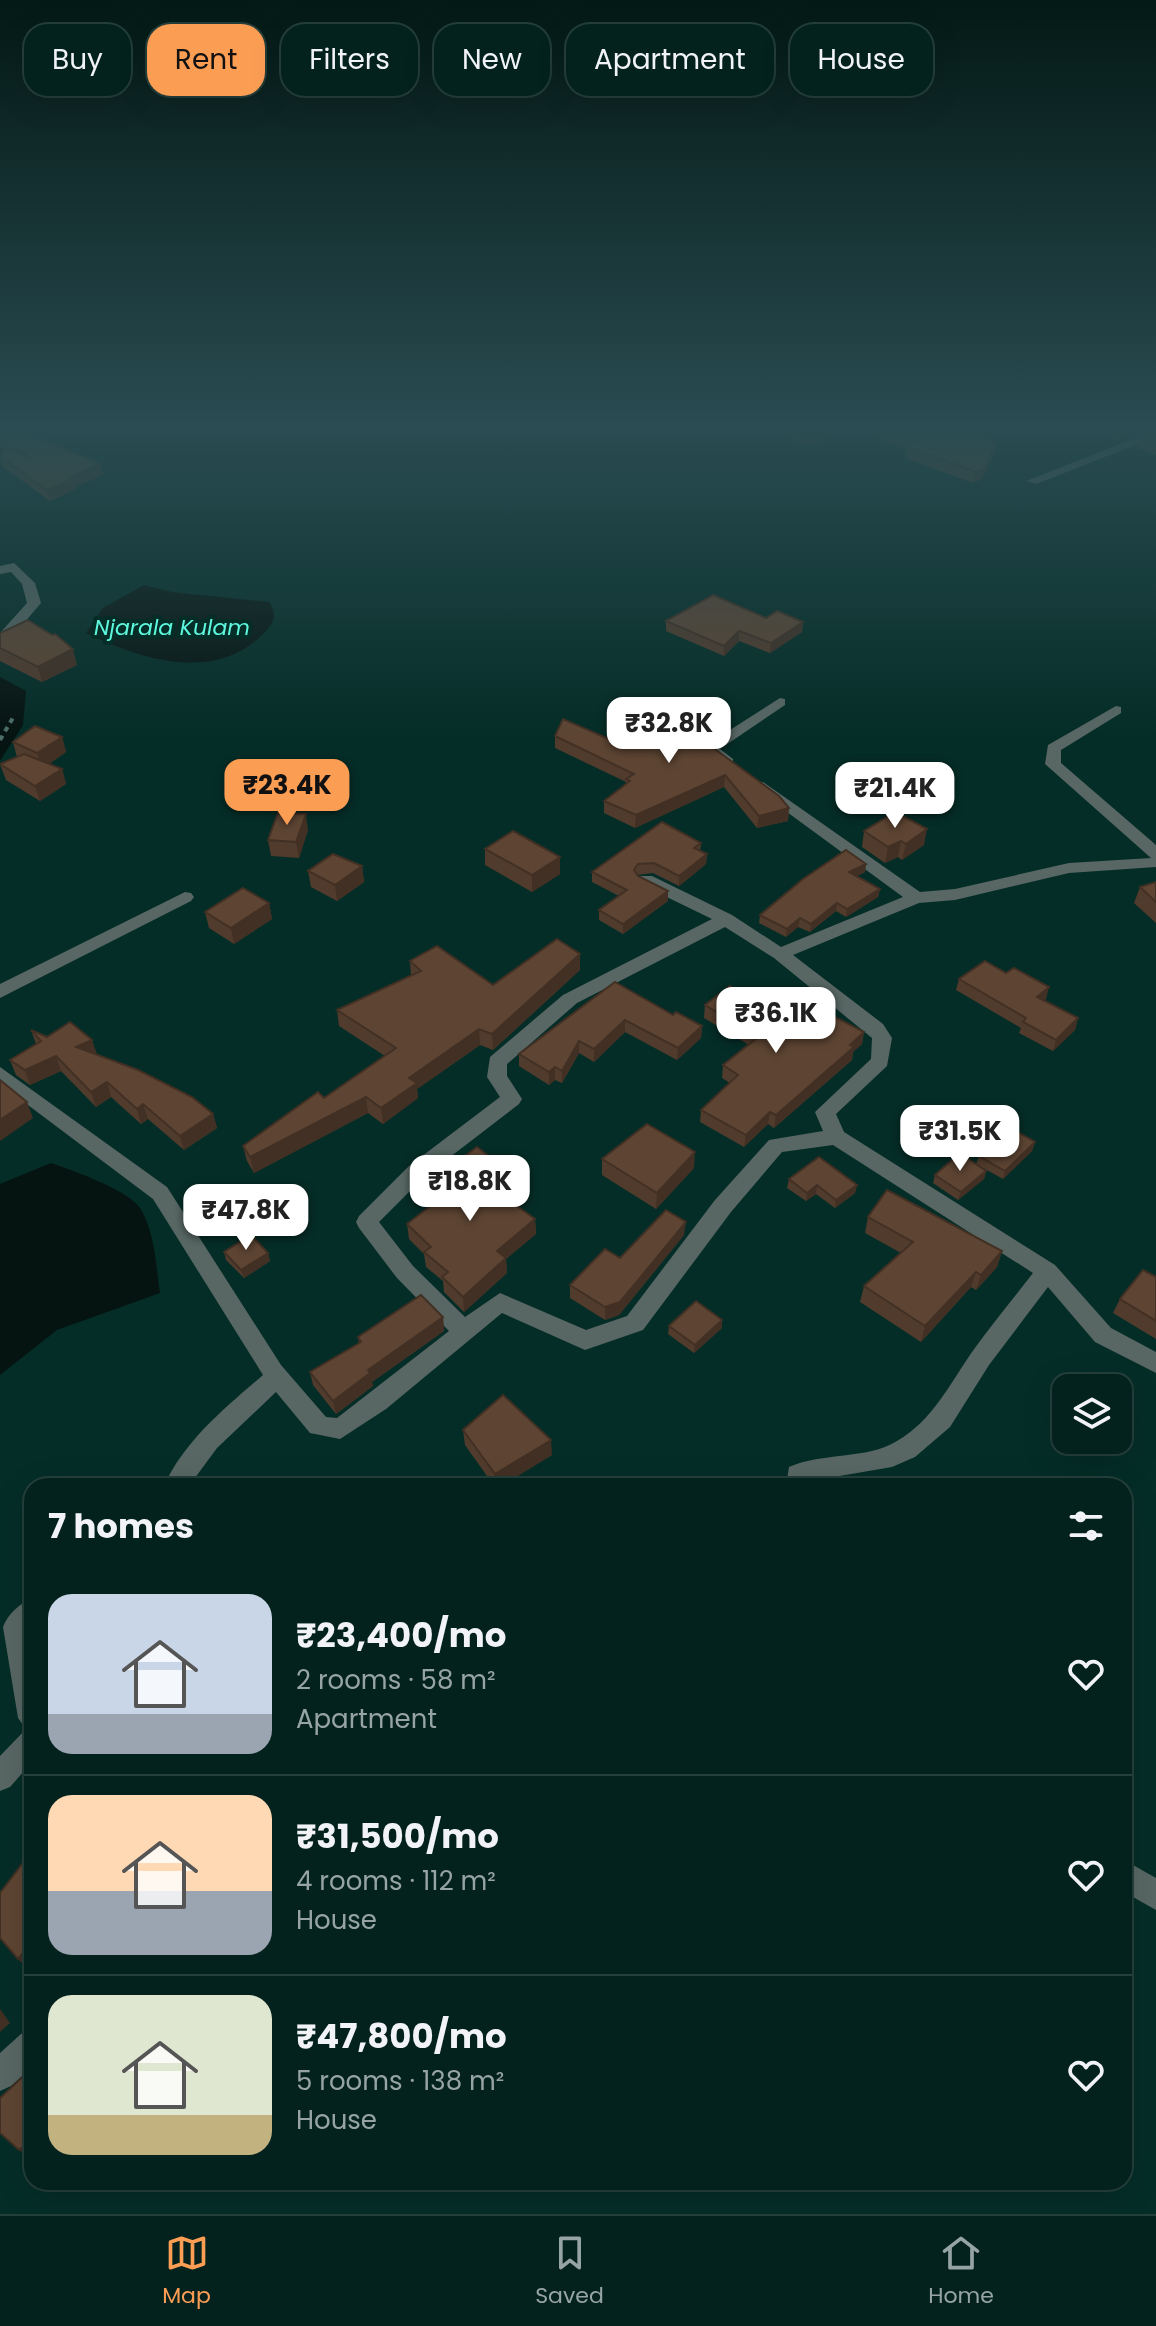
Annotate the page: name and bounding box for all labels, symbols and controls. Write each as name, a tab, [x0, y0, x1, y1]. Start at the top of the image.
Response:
chip: Buy	[24, 24, 131, 96]
chip: Rent	[147, 24, 265, 96]
chip: Filters	[281, 24, 418, 96]
chip: New	[434, 24, 550, 96]
chip: Apartment	[566, 24, 774, 96]
chip: House	[790, 24, 933, 96]
water label: Njarala Kulam	[94, 612, 250, 643]
pin: ₹32.8K	[604, 697, 734, 765]
text: ₹32.8K	[625, 705, 713, 741]
pin: ₹23.4K	[222, 759, 352, 827]
pin: ₹21.4K	[830, 762, 960, 830]
text: ₹23.4K	[242, 767, 332, 803]
text: ₹21.4K	[853, 770, 937, 806]
pin: ₹36.1K	[711, 987, 841, 1055]
text: ₹36.1K	[734, 995, 818, 1031]
pin: ₹31.5K	[895, 1105, 1025, 1173]
text: ₹31.5K	[918, 1113, 1002, 1149]
pin: ₹18.8K	[405, 1155, 535, 1223]
text: ₹18.8K	[428, 1163, 512, 1199]
pin: ₹47.8K	[181, 1184, 311, 1252]
text: ₹47.8K	[201, 1192, 291, 1228]
map controls	[1052, 1374, 1132, 1454]
button: layers	[1052, 1374, 1132, 1454]
text: 7 homes	[48, 1502, 194, 1550]
icon: filters	[1064, 1504, 1108, 1548]
text: ₹23,400/mo	[296, 1611, 507, 1659]
icon: home	[112, 1626, 208, 1722]
icon: heart	[1064, 1652, 1108, 1696]
text: 2 rooms · 58 m²	[296, 1662, 496, 1698]
text: Apartment	[296, 1701, 437, 1737]
text: ₹31,500/mo	[296, 1812, 499, 1860]
icon: home	[112, 1827, 208, 1923]
icon: heart	[1064, 1853, 1108, 1897]
text: 4 rooms · 112 m²	[296, 1863, 496, 1899]
text: House	[296, 1902, 377, 1938]
text: ₹47,800/mo	[296, 2012, 507, 2060]
icon: home	[112, 2027, 208, 2123]
icon: heart	[1064, 2053, 1108, 2097]
text: 5 rooms · 138 m²	[296, 2063, 504, 2099]
text: House	[296, 2102, 377, 2138]
tab: Map	[162, 2231, 211, 2312]
tab: Saved	[535, 2231, 604, 2312]
tab: Home	[928, 2231, 994, 2312]

